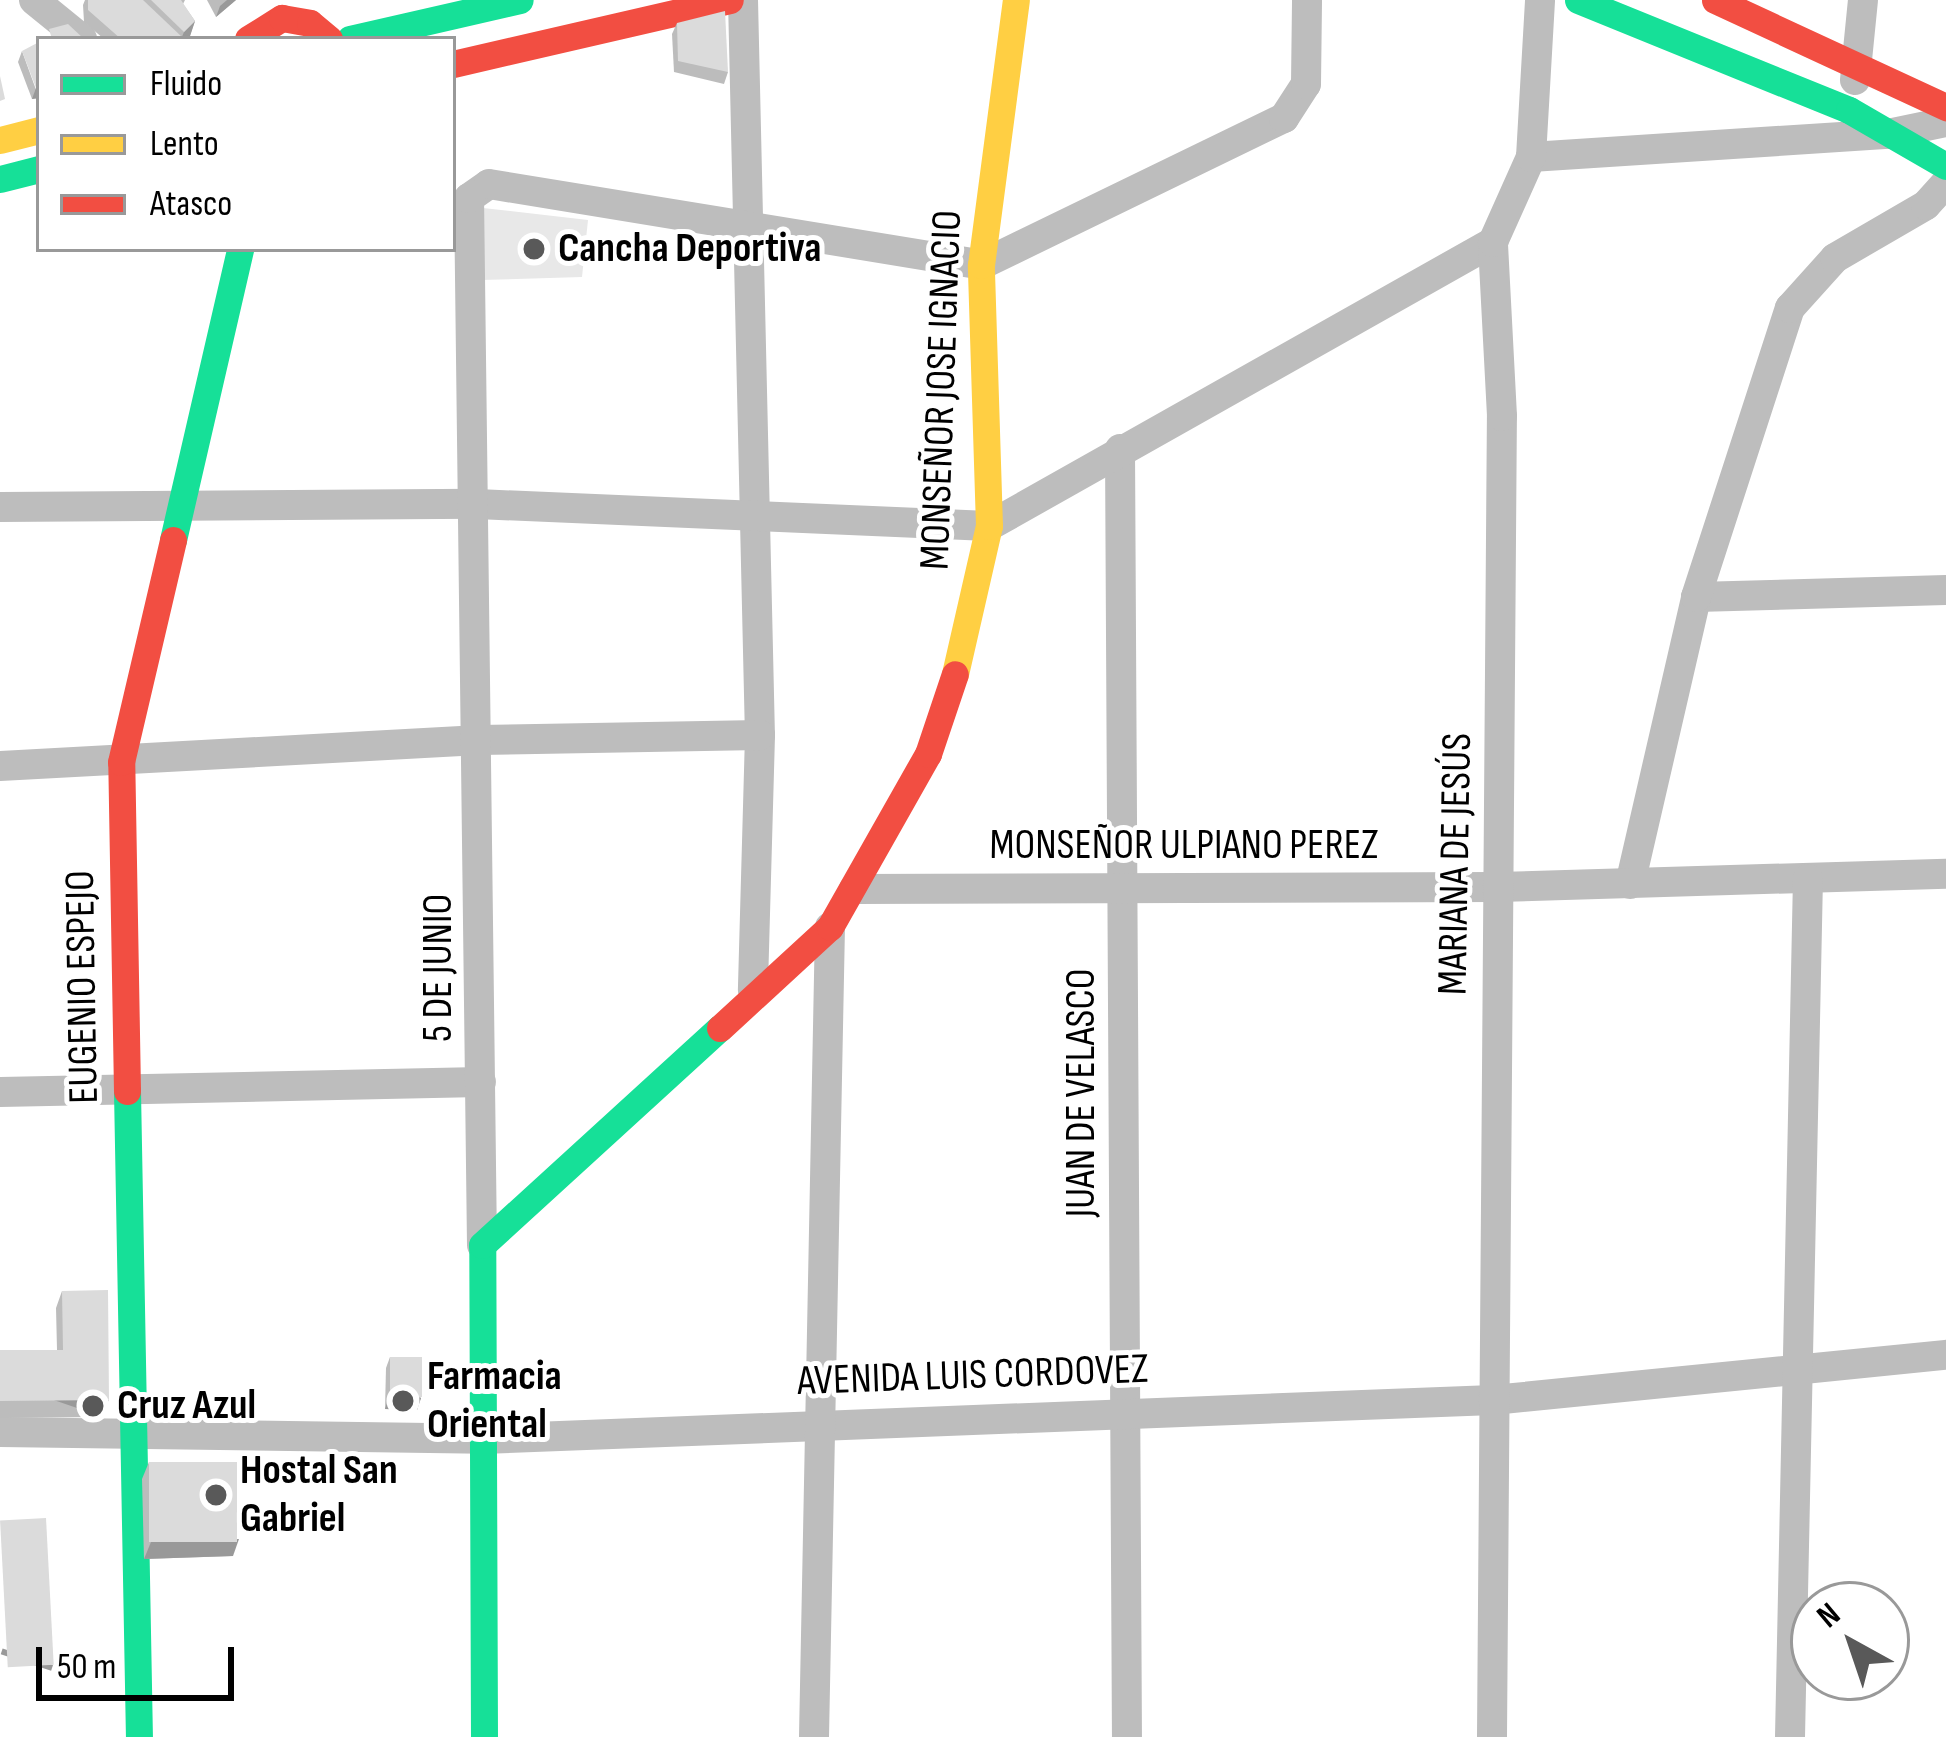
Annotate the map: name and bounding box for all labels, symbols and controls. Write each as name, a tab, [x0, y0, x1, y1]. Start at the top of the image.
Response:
legend	[36, 36, 456, 252]
text: Fluido	[150, 63, 222, 106]
text: Lento	[150, 123, 219, 166]
text: Atasco	[150, 183, 232, 226]
street label: MONSEÑOR JOSE IGNACIO	[911, 209, 973, 571]
place label: Cancha Deportiva	[558, 224, 822, 274]
marker: Cancha Deportiva	[521, 236, 547, 262]
street label: MARIANA DE JESÚS	[1429, 732, 1483, 996]
street label: MONSEÑOR ULPIANO PEREZ	[989, 821, 1379, 871]
street label: EUGENIO ESPEJO	[56, 870, 110, 1104]
street label: 5 DE JUNIO	[414, 894, 464, 1042]
street label: JUAN DE VELASCO	[1057, 969, 1107, 1217]
street label: AVENIDA LUIS CORDOVEZ	[797, 1345, 1149, 1407]
place label: Farmacia Oriental	[427, 1352, 562, 1450]
place label: Cruz Azul	[117, 1381, 256, 1431]
marker: Farmacia Oriental	[390, 1388, 416, 1414]
marker: Cruz Azul	[80, 1393, 106, 1419]
place label: Hostal San Gabriel	[240, 1446, 398, 1544]
marker: Hostal San Gabriel	[203, 1482, 229, 1508]
north arrow	[1790, 1581, 1910, 1701]
text: N	[1809, 1595, 1848, 1637]
scale bar	[42, 1623, 240, 1697]
text: 50 m	[57, 1646, 116, 1689]

